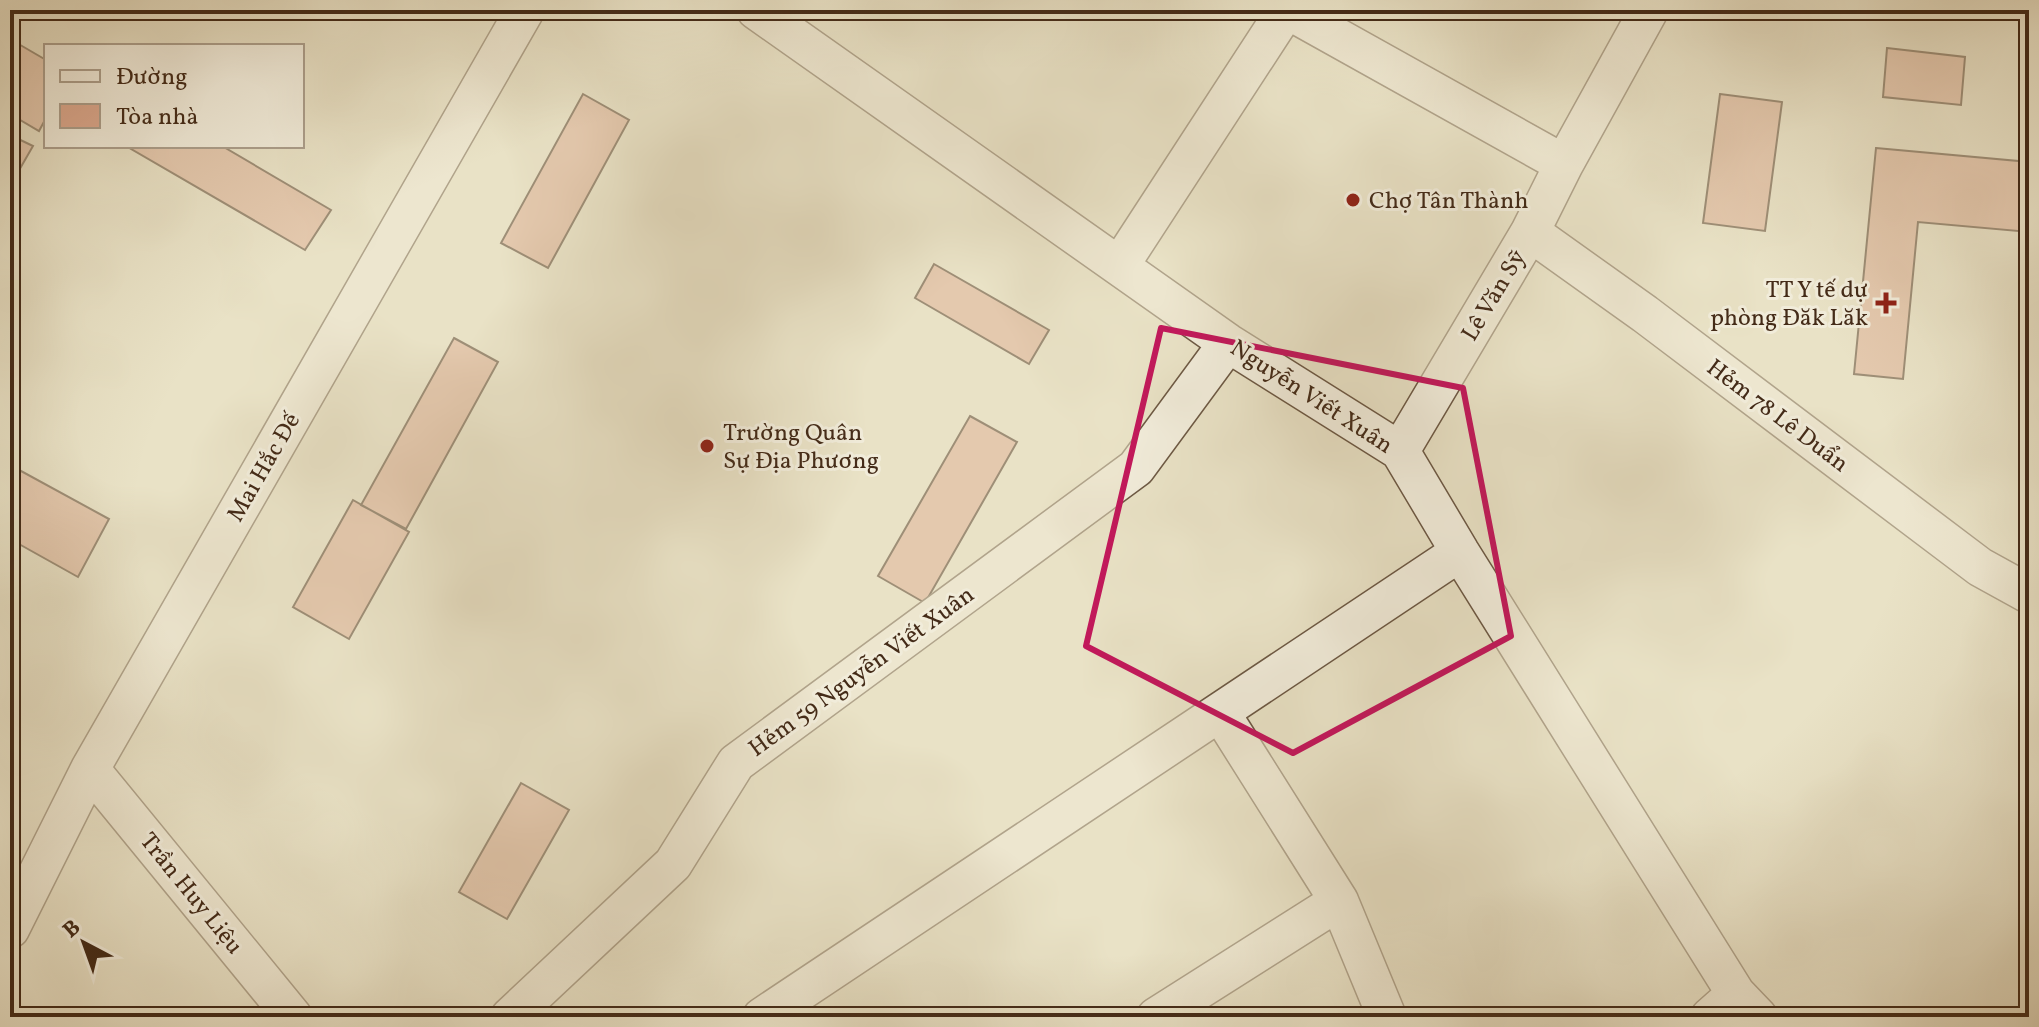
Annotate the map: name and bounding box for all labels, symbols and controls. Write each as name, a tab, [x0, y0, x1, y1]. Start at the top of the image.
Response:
legend	[44, 44, 304, 148]
text: Đường	[116, 61, 188, 95]
text: Tòa nhà	[116, 101, 198, 135]
place label: Chợ Tân Thành	[1369, 185, 1529, 219]
marker: Chợ Tân Thành	[1344, 191, 1362, 209]
street label: Lê Văn Sỹ	[1454, 244, 1535, 348]
place label: TT Y tế dự phòng Đăk Lăk	[1710, 274, 1868, 336]
marker: TT Y tế dự phòng Đăk Lăk	[1875, 292, 1897, 314]
street label: Nguyễn Viết Xuân	[1223, 332, 1399, 463]
street label: Hẻm 78 Lê Duẩn	[1699, 352, 1855, 481]
street label: Mai Hắc Đế	[220, 407, 310, 529]
place label: Trường Quân Sự Địa Phương	[723, 417, 879, 479]
marker: Trường Quân Sự Địa Phương	[698, 437, 716, 455]
street label: Hẻm 59 Nguyễn Viết Xuân	[742, 579, 982, 766]
street label: Trần Huy Liệu	[131, 826, 250, 962]
north arrow	[44, 903, 124, 983]
text: B	[57, 913, 88, 946]

